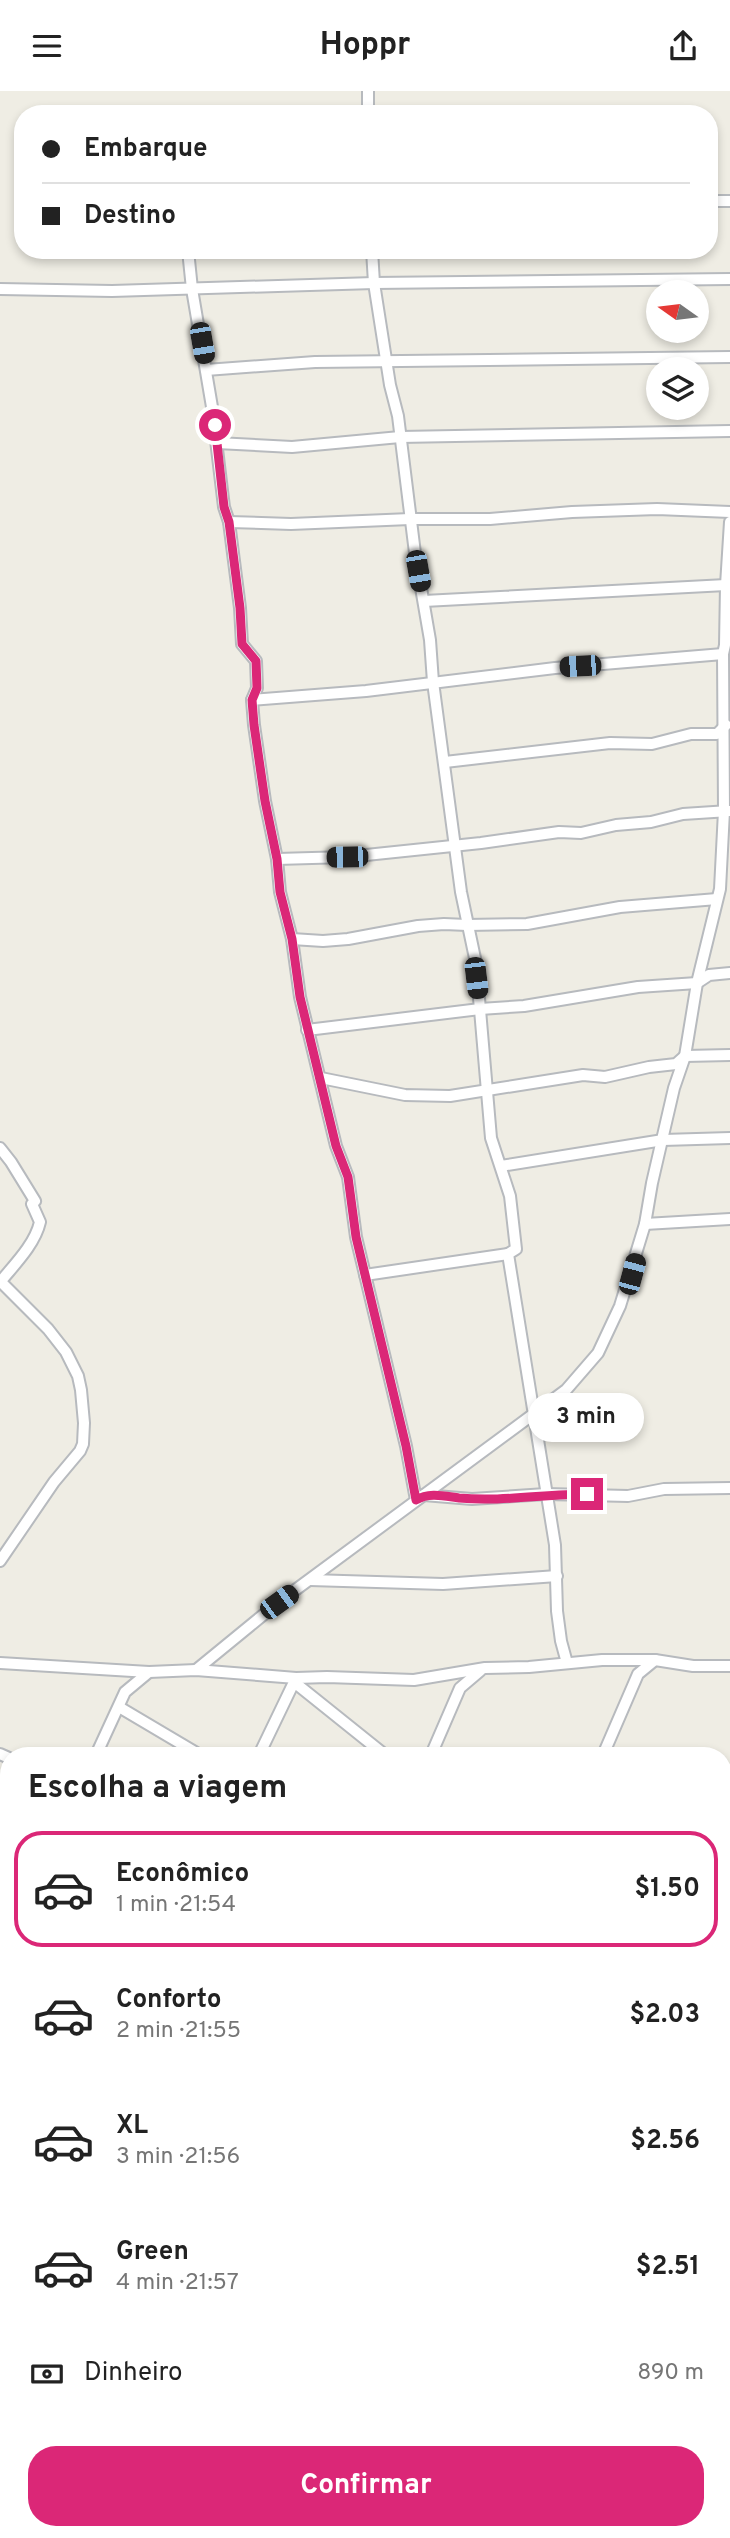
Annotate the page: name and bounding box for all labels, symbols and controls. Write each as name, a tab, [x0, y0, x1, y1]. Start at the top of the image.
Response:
text: Hoppr	[320, 26, 410, 66]
icon: menu	[28, 27, 66, 65]
icon: share	[664, 27, 702, 65]
text: Embarque	[84, 133, 207, 166]
text: Destino	[84, 200, 176, 233]
north arrow	[646, 280, 709, 343]
map controls	[646, 280, 709, 420]
car	[189, 320, 216, 366]
button: layers	[646, 357, 709, 420]
route start	[199, 409, 231, 441]
car	[405, 548, 432, 594]
car	[559, 654, 602, 678]
car	[326, 846, 369, 868]
car	[464, 956, 489, 1000]
car	[617, 1251, 648, 1297]
callout: 3 min	[529, 1393, 645, 1441]
text: 3 min	[556, 1403, 616, 1432]
route end	[571, 1478, 603, 1510]
car	[256, 1581, 303, 1623]
text: Escolha a viagem	[28, 1769, 287, 1809]
icon: car	[32, 1858, 95, 1921]
text: Econômico	[116, 1858, 249, 1891]
text: $1.50	[635, 1873, 700, 1906]
text: 1 min · 21:54	[116, 1891, 236, 1920]
icon: car	[32, 1984, 95, 2047]
text: Conforto	[116, 1984, 222, 2017]
text: $2.03	[629, 1999, 700, 2032]
text: 2 min · 21:55	[116, 2017, 241, 2046]
icon: car	[32, 2110, 95, 2173]
text: XL	[116, 2110, 148, 2143]
text: $2.56	[630, 2125, 700, 2158]
text: 3 min · 21:56	[116, 2143, 240, 2172]
icon: car	[32, 2236, 95, 2299]
text: Green	[116, 2236, 189, 2269]
text: $2.51	[636, 2251, 700, 2284]
text: 4 min · 21:57	[116, 2269, 239, 2298]
icon: cash	[28, 2355, 66, 2393]
text: Dinheiro	[84, 2357, 183, 2390]
text: 890 m	[637, 2359, 704, 2388]
button: Confirmar	[28, 2446, 704, 2526]

